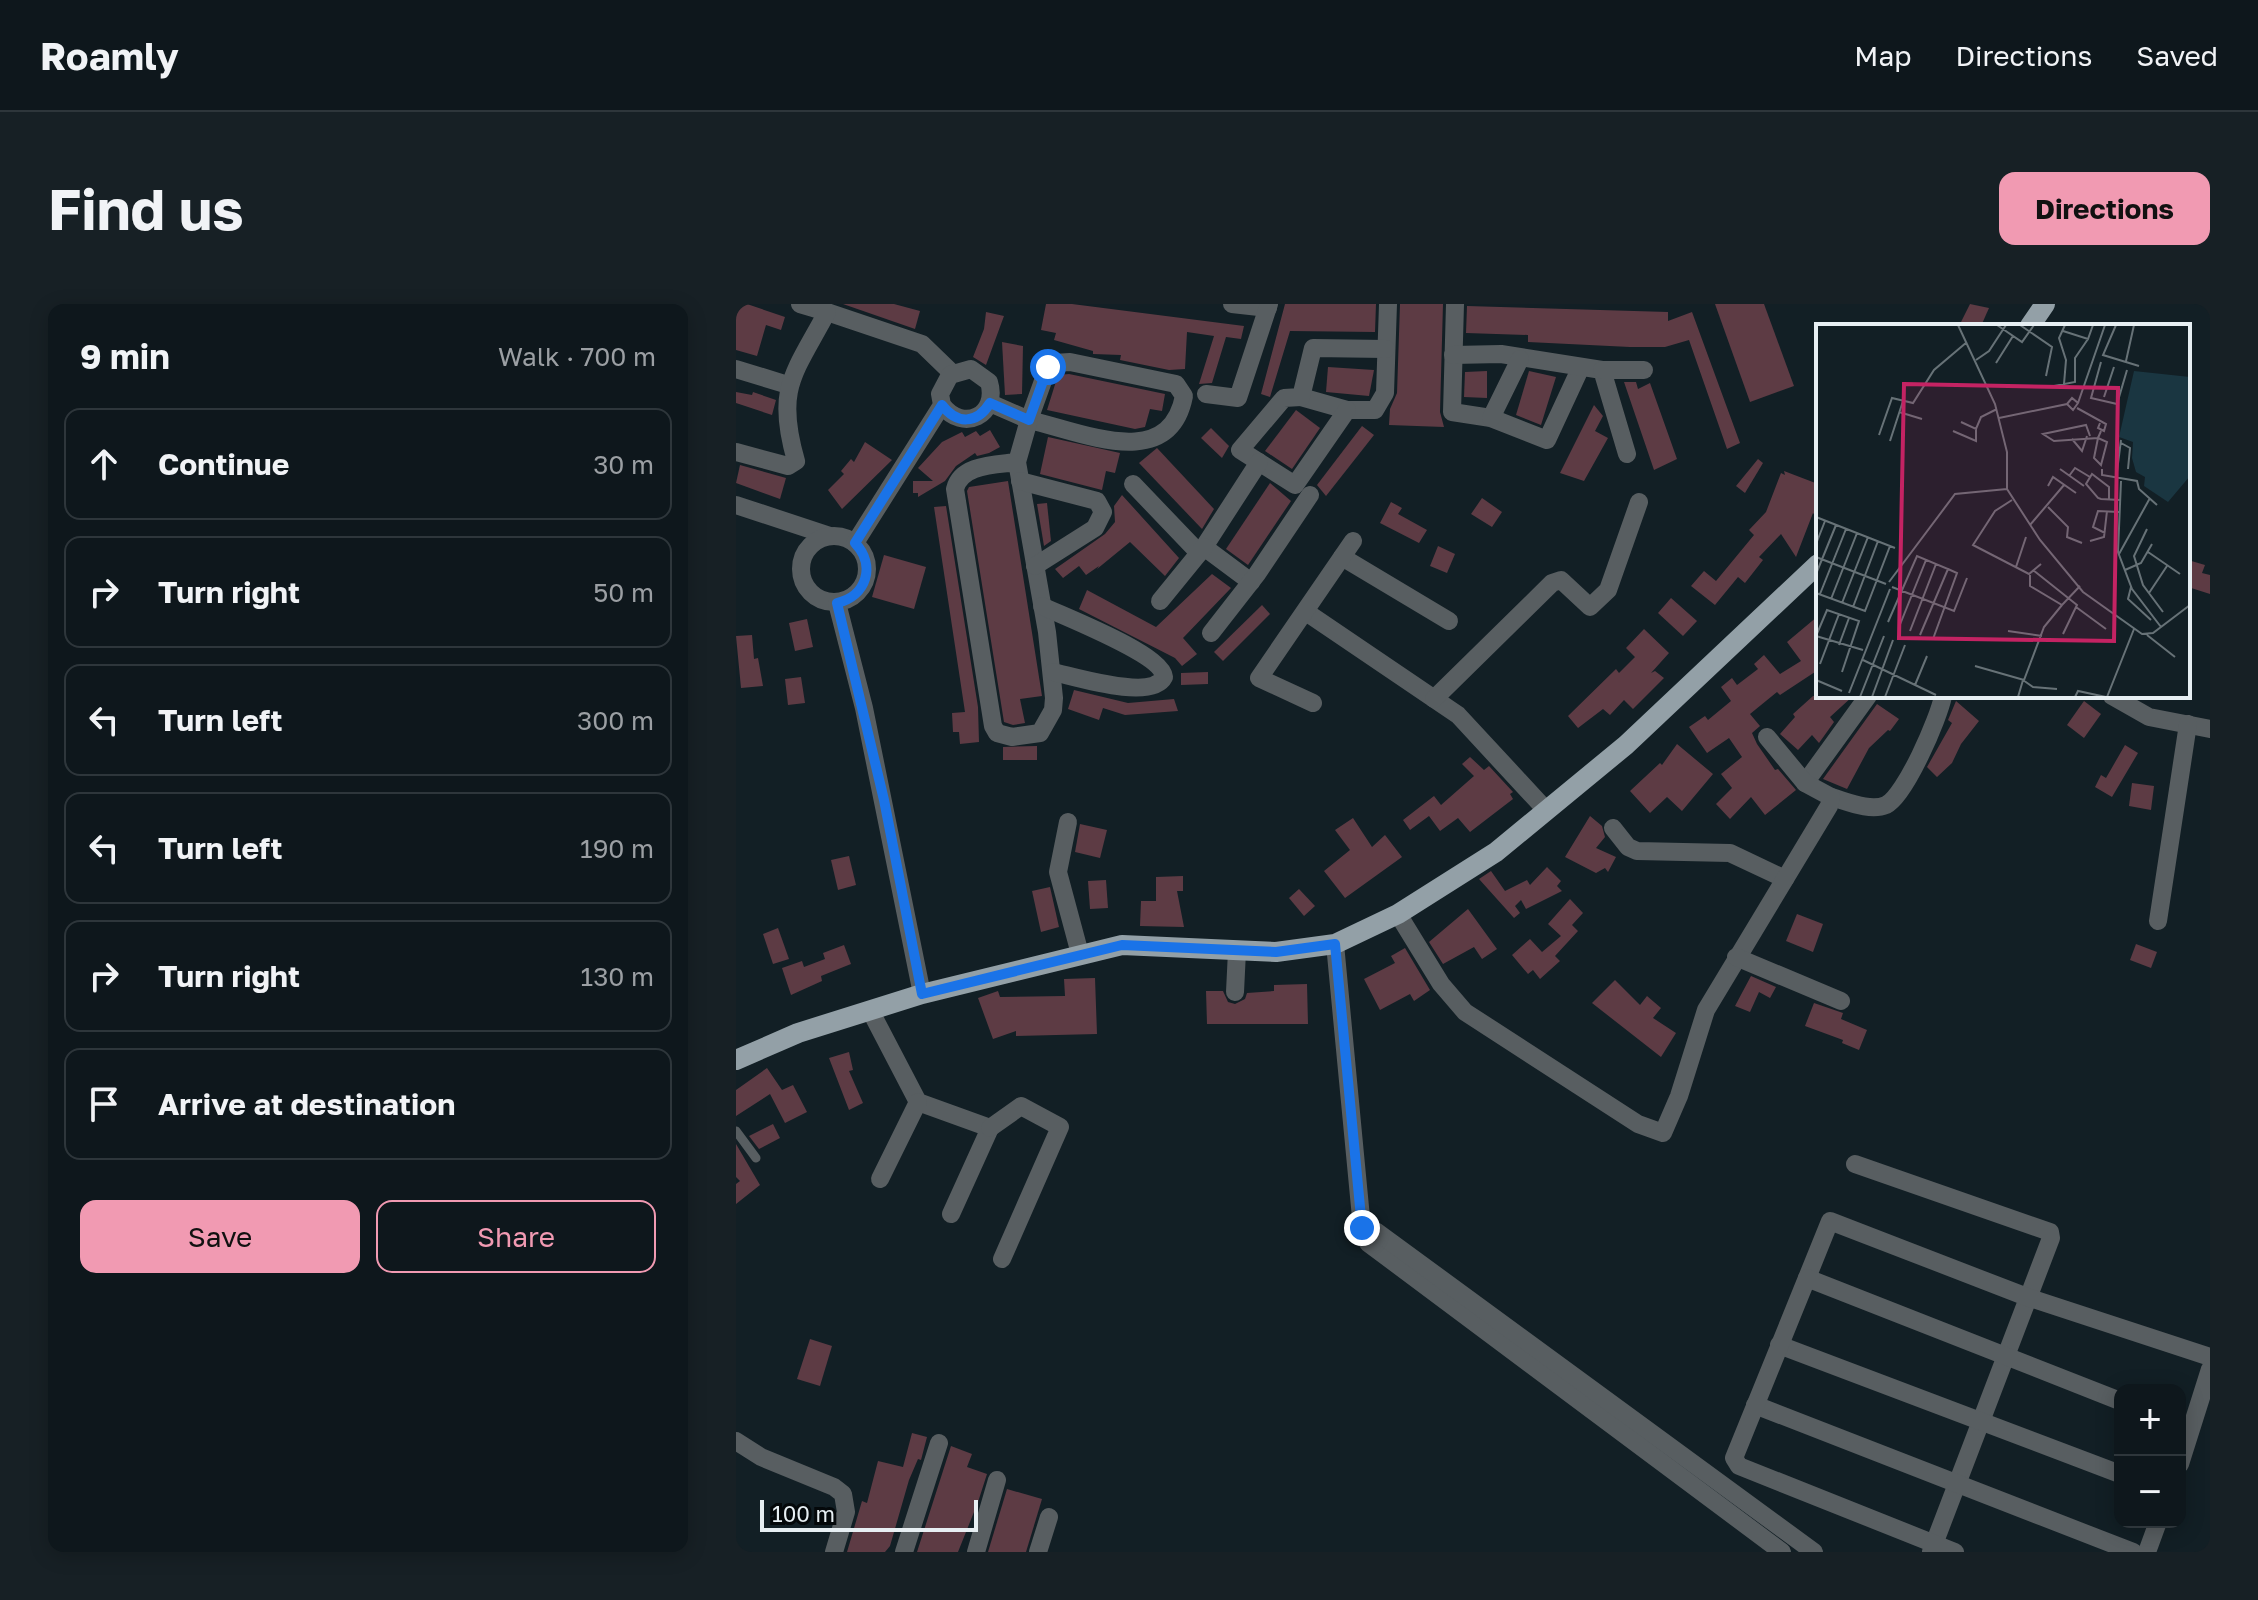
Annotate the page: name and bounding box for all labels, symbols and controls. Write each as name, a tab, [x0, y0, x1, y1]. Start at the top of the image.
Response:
text: Roamly	[40, 33, 179, 78]
text: Map	[1854, 39, 1911, 72]
text: Directions	[1955, 39, 2092, 72]
text: Saved	[2136, 39, 2218, 72]
button: Directions	[1999, 172, 2210, 245]
text: Find us	[48, 175, 244, 242]
inset map	[1816, 324, 2190, 698]
text: 9 min	[80, 336, 170, 376]
text: Walk · 700 m	[498, 341, 656, 372]
route start	[1030, 349, 1066, 385]
icon: ahead	[82, 442, 126, 486]
text: Continue	[158, 446, 289, 482]
text: 30 m	[593, 449, 654, 480]
icon: right	[82, 570, 126, 614]
text: Turn right	[158, 574, 300, 610]
text: 50 m	[593, 577, 654, 608]
icon: left	[82, 698, 126, 742]
text: Turn left	[158, 702, 283, 738]
text: 300 m	[577, 705, 654, 736]
icon: left	[82, 826, 126, 870]
text: Turn left	[158, 830, 283, 866]
text: 190 m	[580, 833, 654, 864]
icon: right	[82, 954, 126, 998]
text: Turn right	[158, 958, 300, 994]
text: 130 m	[581, 961, 654, 992]
icon: arrive	[82, 1082, 126, 1126]
text: Arrive at destination	[158, 1086, 455, 1122]
button: Save	[80, 1200, 360, 1273]
button: Share	[376, 1200, 656, 1273]
route end	[1344, 1210, 1380, 1246]
map controls	[2114, 1384, 2186, 1528]
button: +	[2114, 1384, 2186, 1456]
button: −	[2114, 1456, 2186, 1528]
scale bar	[760, 1496, 978, 1532]
text: 100 m	[772, 1500, 835, 1527]

